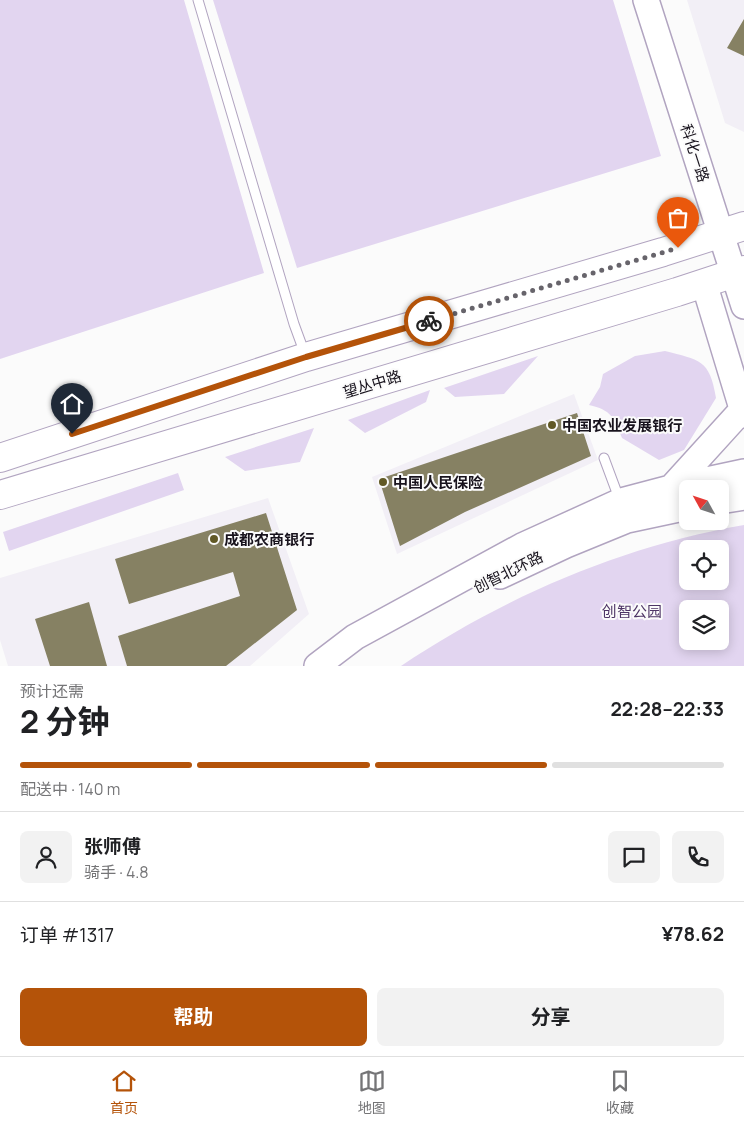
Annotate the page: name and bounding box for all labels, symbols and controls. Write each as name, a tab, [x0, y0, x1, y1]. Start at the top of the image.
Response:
street label: 科化一路	[676, 121, 714, 185]
pin	[657, 197, 699, 248]
icon: bag	[664, 204, 692, 232]
courier	[404, 296, 454, 346]
icon: bike	[415, 307, 443, 335]
street label: 望丛中路	[340, 365, 404, 403]
pin	[51, 383, 93, 434]
icon: home	[58, 390, 86, 418]
place label: 中国农业发展银行	[562, 415, 682, 436]
marker: 中国农业发展银行	[546, 419, 558, 431]
place label: 中国人民保险	[393, 472, 483, 493]
marker: 中国人民保险	[377, 476, 389, 488]
north arrow	[679, 480, 729, 530]
map controls	[679, 480, 729, 650]
place label: 成都农商银行	[224, 529, 314, 550]
marker: 成都农商银行	[208, 533, 220, 545]
button: locate	[679, 540, 729, 590]
street label: 创智北环路	[470, 546, 546, 598]
button: layers	[679, 600, 729, 650]
park label: 创智公园	[602, 601, 662, 622]
text: 预计还需	[20, 680, 84, 702]
text: 22:28–22:33	[610, 696, 724, 722]
text: 2 分钟	[20, 699, 109, 743]
text: 配送中 · 140 m	[20, 778, 120, 800]
button: person	[20, 831, 72, 883]
button: chat	[608, 831, 660, 883]
button: phone	[672, 831, 724, 883]
text: 张师傅	[84, 833, 141, 859]
text: 骑手 · 4.8	[84, 861, 148, 883]
text: ¥78.62	[662, 921, 724, 947]
text: 订单 #1317	[20, 922, 114, 948]
button: 帮助	[20, 988, 367, 1046]
button: 分享	[377, 988, 724, 1046]
tab: 首页	[110, 1067, 138, 1117]
tab: 地图	[358, 1067, 386, 1117]
tab: 收藏	[606, 1067, 634, 1117]

